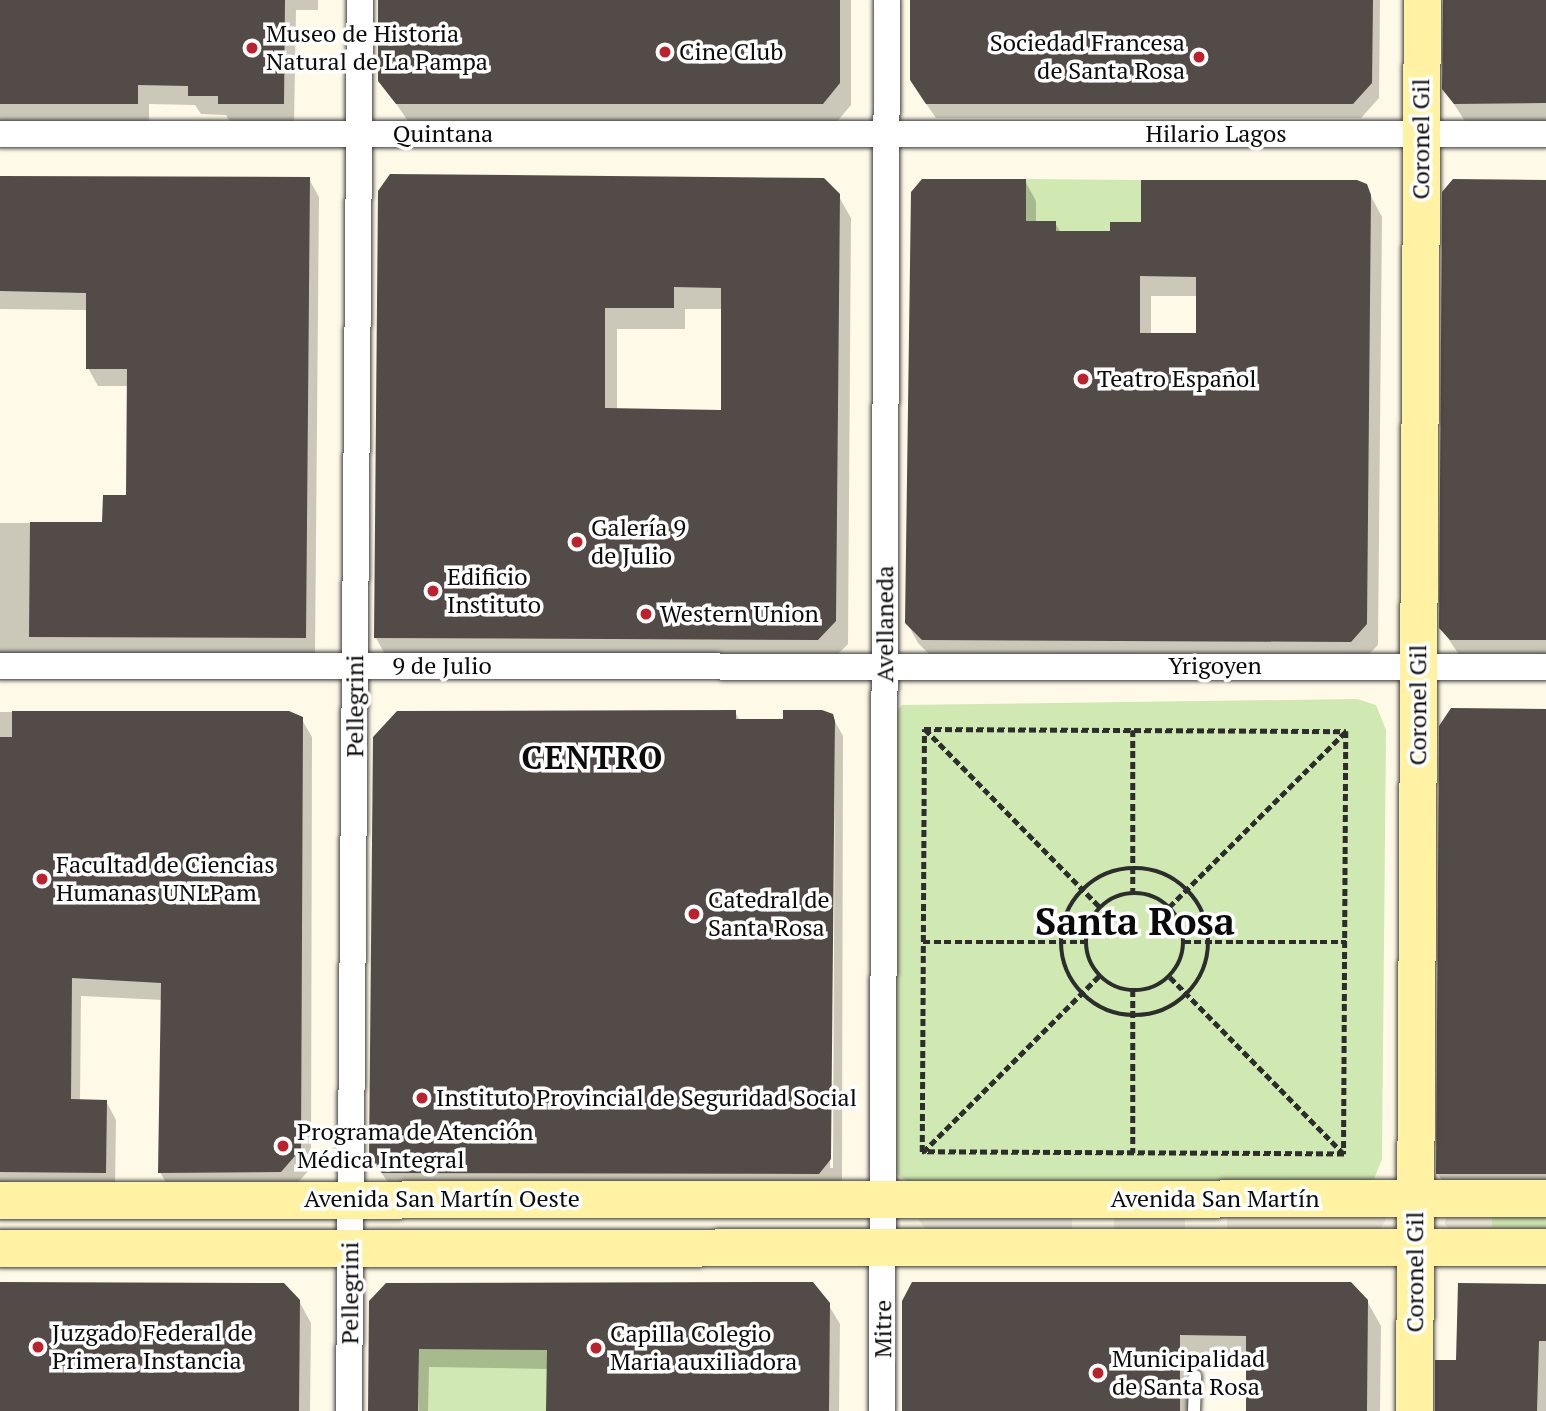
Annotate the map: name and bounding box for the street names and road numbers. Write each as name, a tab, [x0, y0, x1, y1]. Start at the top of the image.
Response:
street label: Coronel Gil	[1407, 79, 1435, 199]
street label: Quintana	[393, 120, 493, 148]
street label: Hilario Lagos	[1145, 120, 1287, 148]
street label: Avellaneda	[871, 566, 899, 682]
street label: Coronel Gil	[1404, 645, 1432, 765]
street label: 9 de Julio	[392, 652, 492, 680]
street label: Yrigoyen	[1168, 652, 1262, 680]
street label: Pellegrini	[341, 655, 369, 757]
street label: Avenida San Martín Oeste	[304, 1185, 580, 1213]
street label: Avenida San Martín	[1111, 1185, 1319, 1213]
street label: Coronel Gil	[1401, 1212, 1429, 1332]
street label: Pellegrini	[336, 1242, 364, 1344]
street label: Mitre	[869, 1300, 897, 1358]

